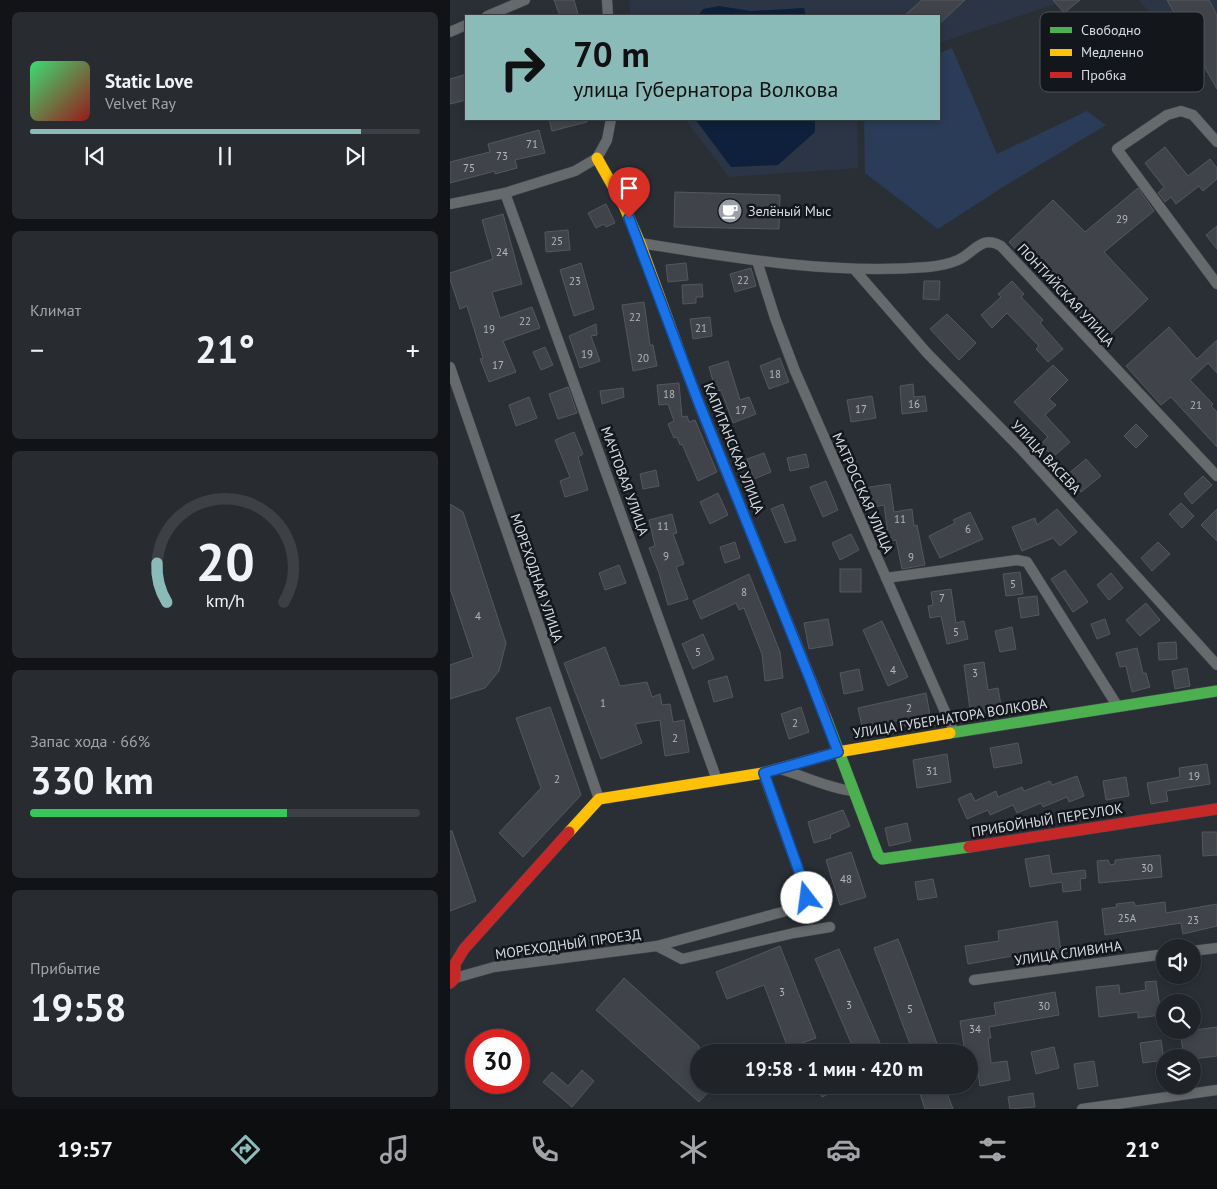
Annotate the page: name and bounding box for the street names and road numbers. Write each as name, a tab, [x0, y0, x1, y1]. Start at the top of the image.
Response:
street label: ПОНТИЙСКАЯ УЛИЦА	[1014, 240, 1119, 351]
street label: КАПИТАНСКАЯ УЛИЦА	[700, 380, 769, 517]
street label: УЛИЦА ВАСЕВА	[1007, 416, 1085, 498]
street label: МАЧТОВАЯ УЛИЦА	[597, 424, 653, 539]
street label: МАТРОССКАЯ УЛИЦА	[828, 430, 898, 557]
street label: МОРЕХОДНАЯ УЛИЦА	[507, 511, 568, 646]
street label: УЛИЦА ГУБЕРНАТОРА ВОЛКОВА	[852, 694, 1049, 742]
street label: ПРИБОЙНЫЙ ПЕРЕУЛОК	[970, 799, 1124, 841]
street label: МОРЕХОДНЫЙ ПРОЕЗД	[494, 925, 642, 963]
street label: УЛИЦА СЛИВИНА	[1013, 936, 1124, 969]

